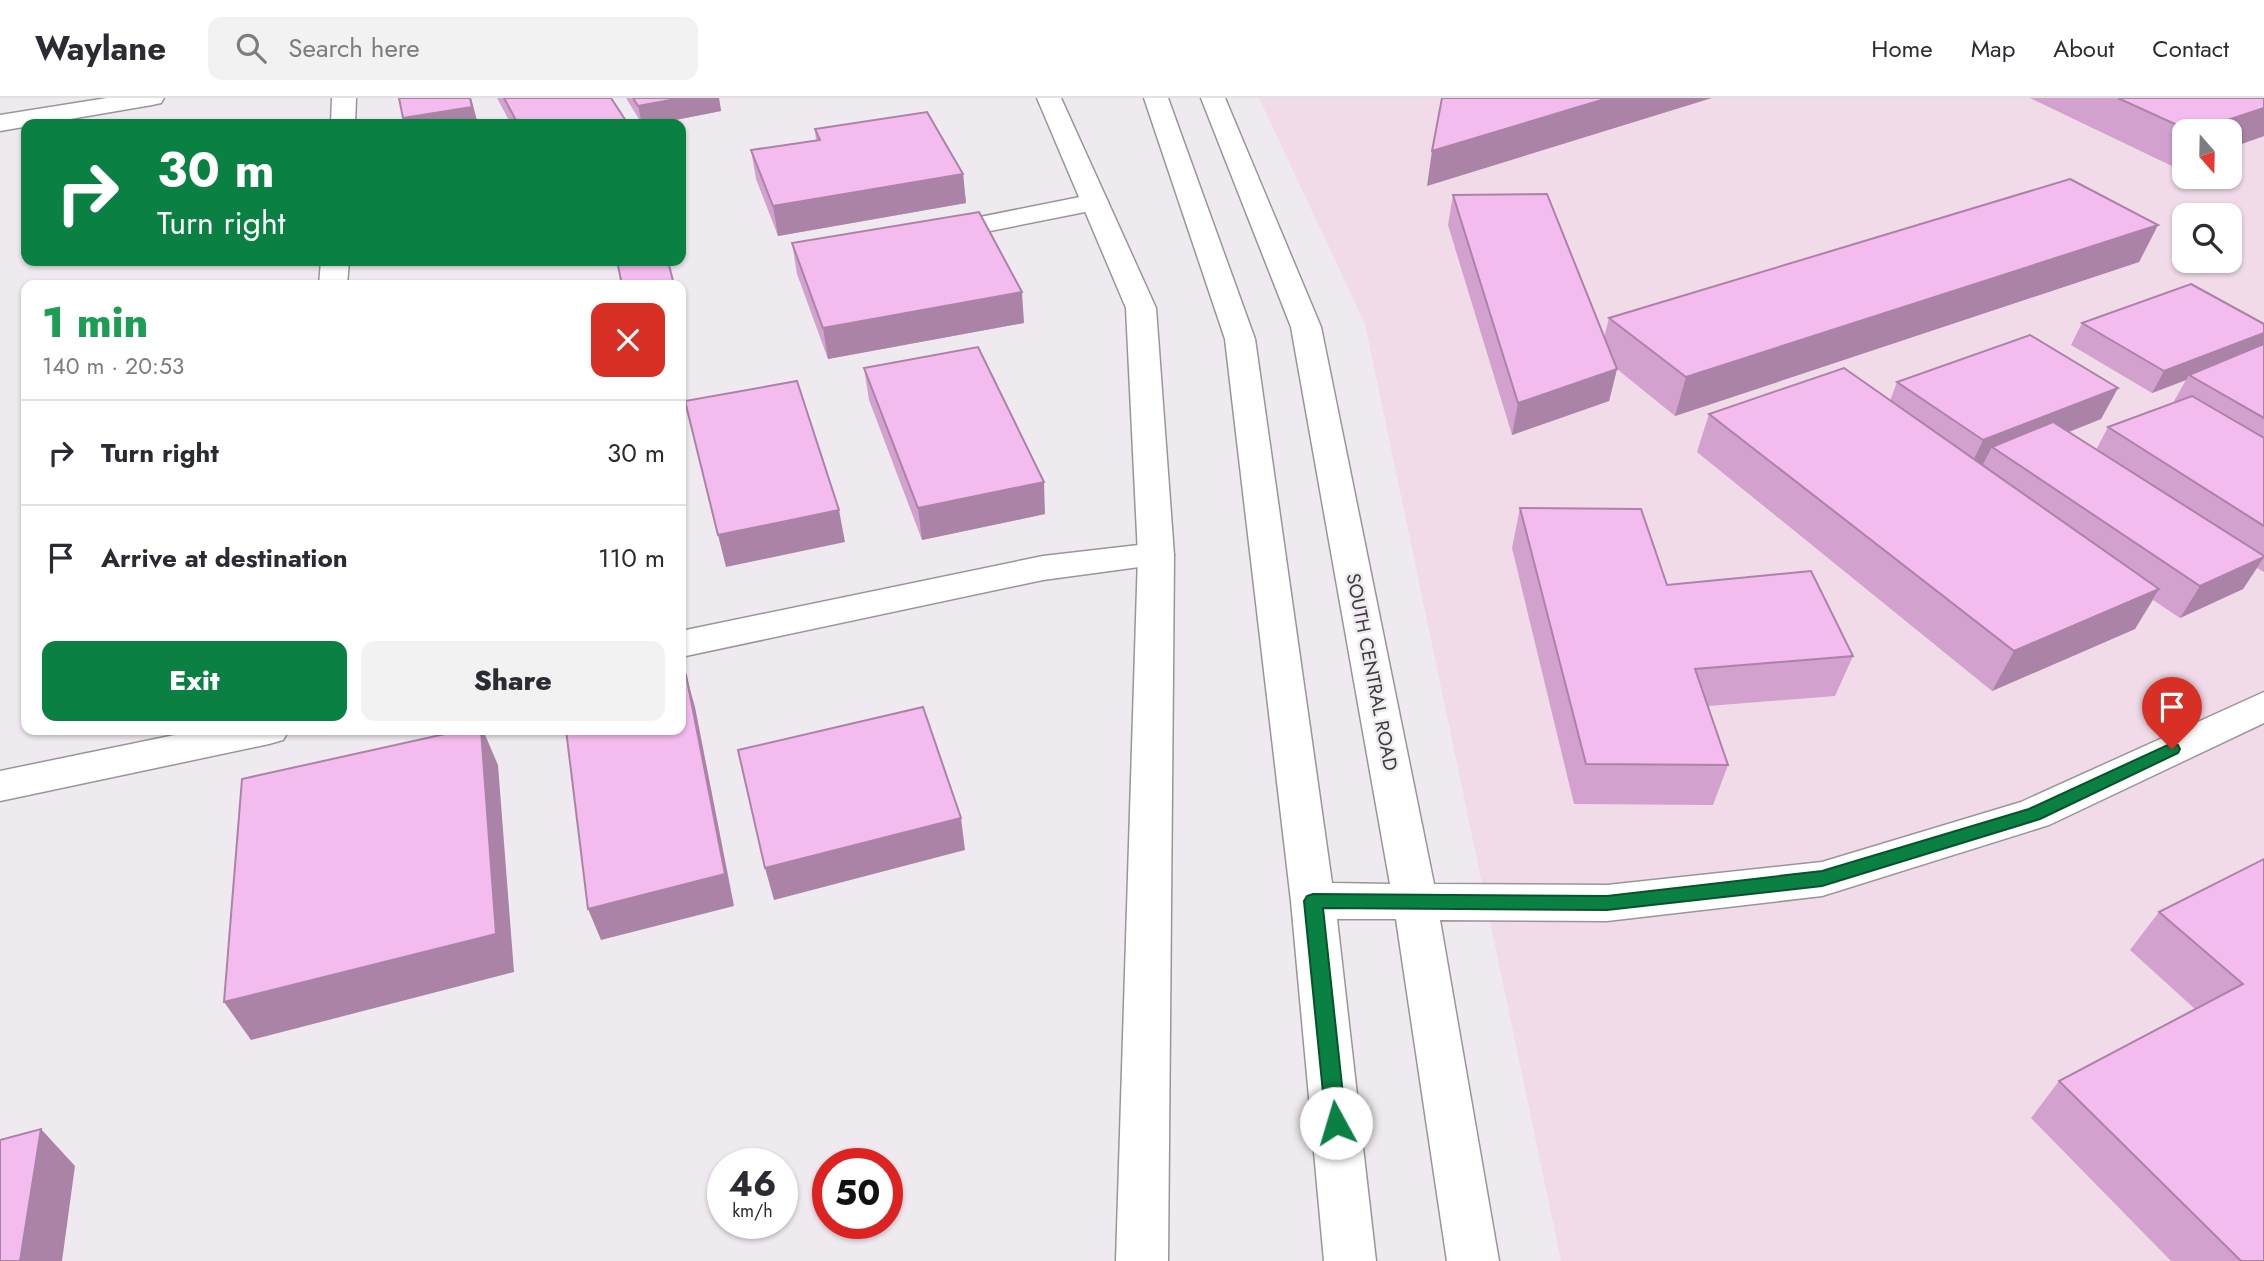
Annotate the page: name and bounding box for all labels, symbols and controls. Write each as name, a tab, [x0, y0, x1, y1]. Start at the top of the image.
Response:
search box	[208, 17, 698, 80]
text: Waylane	[35, 25, 166, 72]
icon: search	[232, 29, 270, 67]
text: Search here	[288, 29, 420, 67]
text: Home	[1871, 31, 1933, 66]
text: Map	[1971, 31, 2015, 66]
text: About	[2053, 31, 2114, 66]
text: Contact	[2152, 31, 2229, 66]
north arrow	[2172, 119, 2242, 189]
map controls	[2172, 119, 2242, 273]
text: 30 m	[157, 135, 275, 205]
icon: right	[42, 147, 133, 238]
text: Turn right	[157, 200, 286, 246]
button: search	[2172, 203, 2242, 273]
text: 1 min	[42, 292, 148, 353]
button: close	[591, 303, 665, 377]
text: 140 m · 20:53	[42, 349, 184, 383]
icon: right	[42, 434, 80, 472]
text: Turn right	[101, 434, 219, 472]
text: 30 m	[607, 434, 665, 472]
icon: arrive	[42, 539, 80, 577]
text: Arrive at destination	[101, 539, 348, 577]
text: 110 m	[598, 539, 665, 577]
street label: SOUTH CENTRAL ROAD	[1340, 571, 1404, 773]
button: Exit	[42, 641, 347, 721]
button: Share	[361, 641, 665, 721]
pin	[2142, 677, 2202, 749]
icon: arrive	[2153, 688, 2191, 726]
position arrow	[1299, 1086, 1373, 1160]
speed limit sign: 50	[812, 1148, 903, 1239]
text: 46	[729, 1159, 776, 1209]
text: km/h	[732, 1198, 773, 1224]

